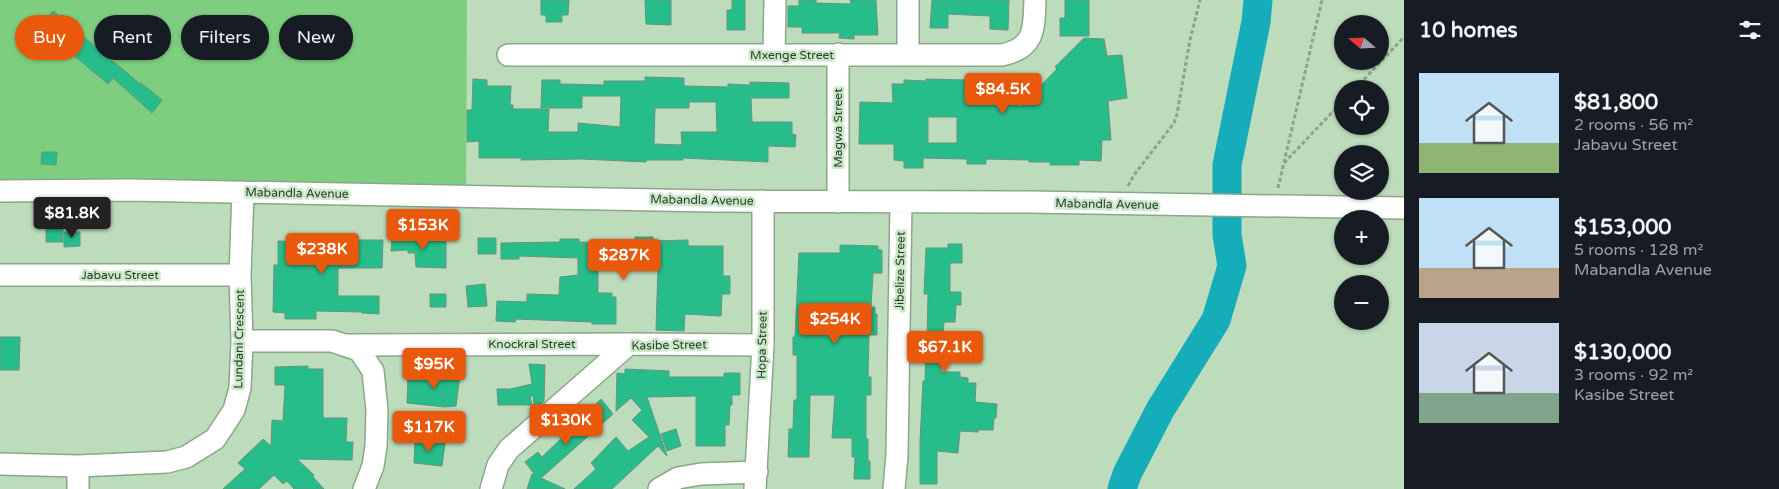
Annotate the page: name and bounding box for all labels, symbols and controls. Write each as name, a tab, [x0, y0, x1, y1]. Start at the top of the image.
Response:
chip: Buy	[15, 15, 84, 60]
chip: Rent	[94, 15, 171, 60]
chip: Filters	[181, 15, 269, 60]
chip: New	[279, 15, 353, 60]
north arrow	[1334, 15, 1389, 70]
map controls	[1334, 15, 1389, 330]
icon: filters	[1736, 16, 1764, 44]
text: 10 homes	[1419, 18, 1518, 43]
street label: Mxenge Street	[750, 48, 834, 62]
pin: $84.5K	[962, 72, 1044, 115]
text: $84.5K	[976, 79, 1030, 99]
button: locate	[1334, 80, 1389, 135]
street label: Magwa Street	[831, 88, 845, 168]
text: $81,800	[1574, 90, 1658, 115]
icon: home	[1459, 93, 1519, 153]
text: 2 rooms · 56 m²	[1574, 115, 1693, 135]
text: Jabavu Street	[1574, 135, 1678, 155]
button: layers	[1334, 145, 1389, 200]
street label: Mabandla Avenue	[245, 185, 349, 201]
street label: Mabandla Avenue	[650, 192, 754, 208]
pin: $81.8K	[31, 196, 113, 239]
street label: Mabandla Avenue	[1055, 196, 1159, 212]
text: $81.8K	[45, 203, 99, 223]
pin: $153K	[388, 208, 458, 251]
button: +	[1334, 210, 1389, 265]
text: $153K	[398, 215, 448, 235]
text: $153,000	[1574, 215, 1672, 240]
icon: home	[1459, 218, 1519, 278]
street label: Jibelize Street	[892, 231, 908, 311]
pin: $238K	[287, 232, 357, 275]
pin: $287K	[589, 238, 659, 281]
text: $238K	[297, 239, 347, 259]
text: 5 rooms · 128 m²	[1574, 240, 1703, 260]
text: $287K	[599, 245, 649, 265]
text: Mabandla Avenue	[1574, 260, 1712, 280]
street label: Jabavu Street	[81, 268, 159, 282]
button: −	[1334, 275, 1389, 330]
street label: Lundani Crescent	[231, 289, 247, 389]
pin: $254K	[800, 302, 870, 345]
text: $254K	[810, 309, 860, 329]
street label: Hopa Street	[754, 311, 770, 379]
pin: $67.1K	[904, 330, 986, 373]
street label: Knockral Street	[488, 337, 576, 351]
street label: Kasibe Street	[631, 337, 707, 353]
text: $67.1K	[918, 337, 972, 357]
text: $130,000	[1574, 340, 1672, 365]
icon: home	[1459, 343, 1519, 403]
pin: $95K	[404, 348, 464, 390]
text: $95K	[414, 354, 454, 374]
text: 3 rooms · 92 m²	[1574, 365, 1693, 385]
text: Kasibe Street	[1574, 385, 1674, 405]
pin: $130K	[531, 404, 601, 446]
pin: $117K	[394, 410, 464, 453]
text: $130K	[541, 410, 591, 430]
text: $117K	[404, 417, 454, 437]

